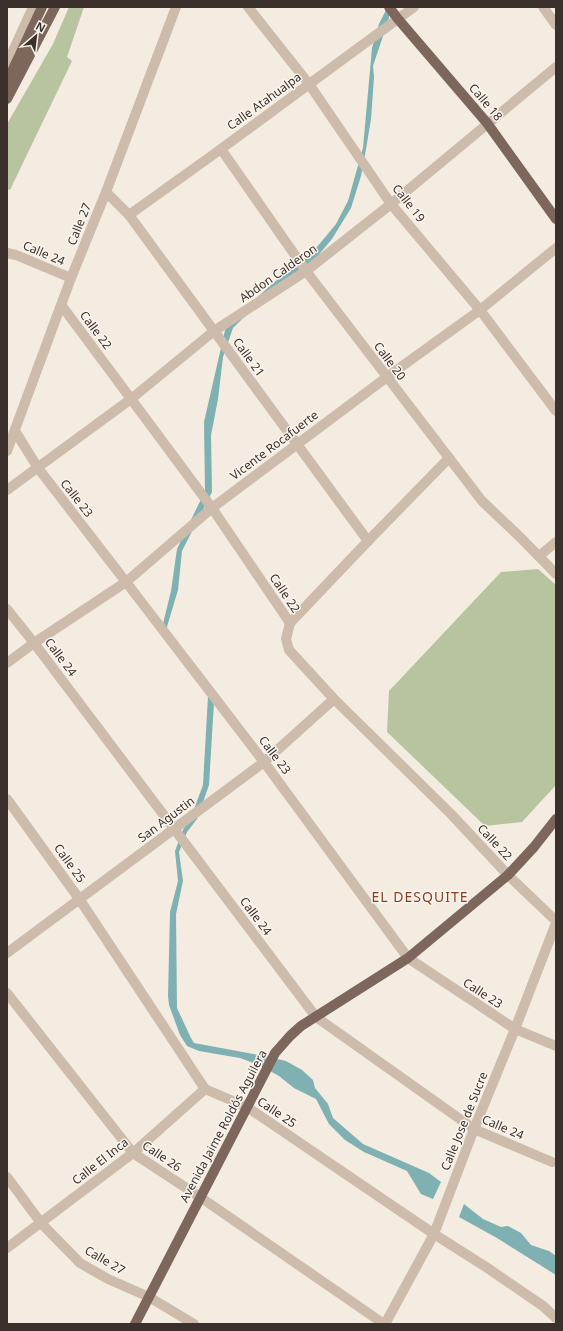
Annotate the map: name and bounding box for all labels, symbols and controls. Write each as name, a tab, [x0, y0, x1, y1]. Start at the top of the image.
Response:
north arrow	[16, 16, 56, 56]
text: N	[33, 18, 48, 35]
street label: Calle Atahualpa	[223, 68, 305, 134]
street label: Calle 18	[465, 80, 507, 124]
street label: Calle 19	[389, 180, 429, 226]
street label: Calle 27	[63, 200, 95, 248]
street label: Calle 24	[20, 237, 68, 269]
street label: Abdon Calderon	[236, 240, 320, 306]
street label: Calle 22	[76, 307, 116, 353]
street label: Calle 21	[229, 334, 269, 380]
street label: Calle 20	[370, 338, 410, 384]
street label: Vicente Rocafuerte	[227, 406, 322, 484]
street label: Calle 23	[57, 475, 97, 521]
street label: Calle 22	[266, 570, 304, 616]
street label: Calle 24	[41, 634, 81, 680]
street label: Calle 23	[255, 732, 295, 778]
street label: San Agustin	[134, 792, 198, 846]
street label: Calle 22	[474, 820, 516, 864]
street label: Calle 25	[50, 840, 90, 886]
district label: EL DESQUITE	[372, 887, 468, 906]
street label: Calle 24	[236, 893, 276, 939]
street label: Calle 23	[460, 974, 506, 1012]
street label: Avenida Jaime Roldós Aguilera	[175, 1047, 271, 1205]
street label: Calle Jose de Sucre	[436, 1069, 492, 1173]
street label: Calle 25	[254, 1093, 300, 1131]
street label: Calle 24	[479, 1111, 527, 1143]
street label: Calle El Inca	[68, 1134, 132, 1188]
street label: Calle 26	[139, 1137, 185, 1175]
street label: Calle 27	[82, 1242, 128, 1278]

